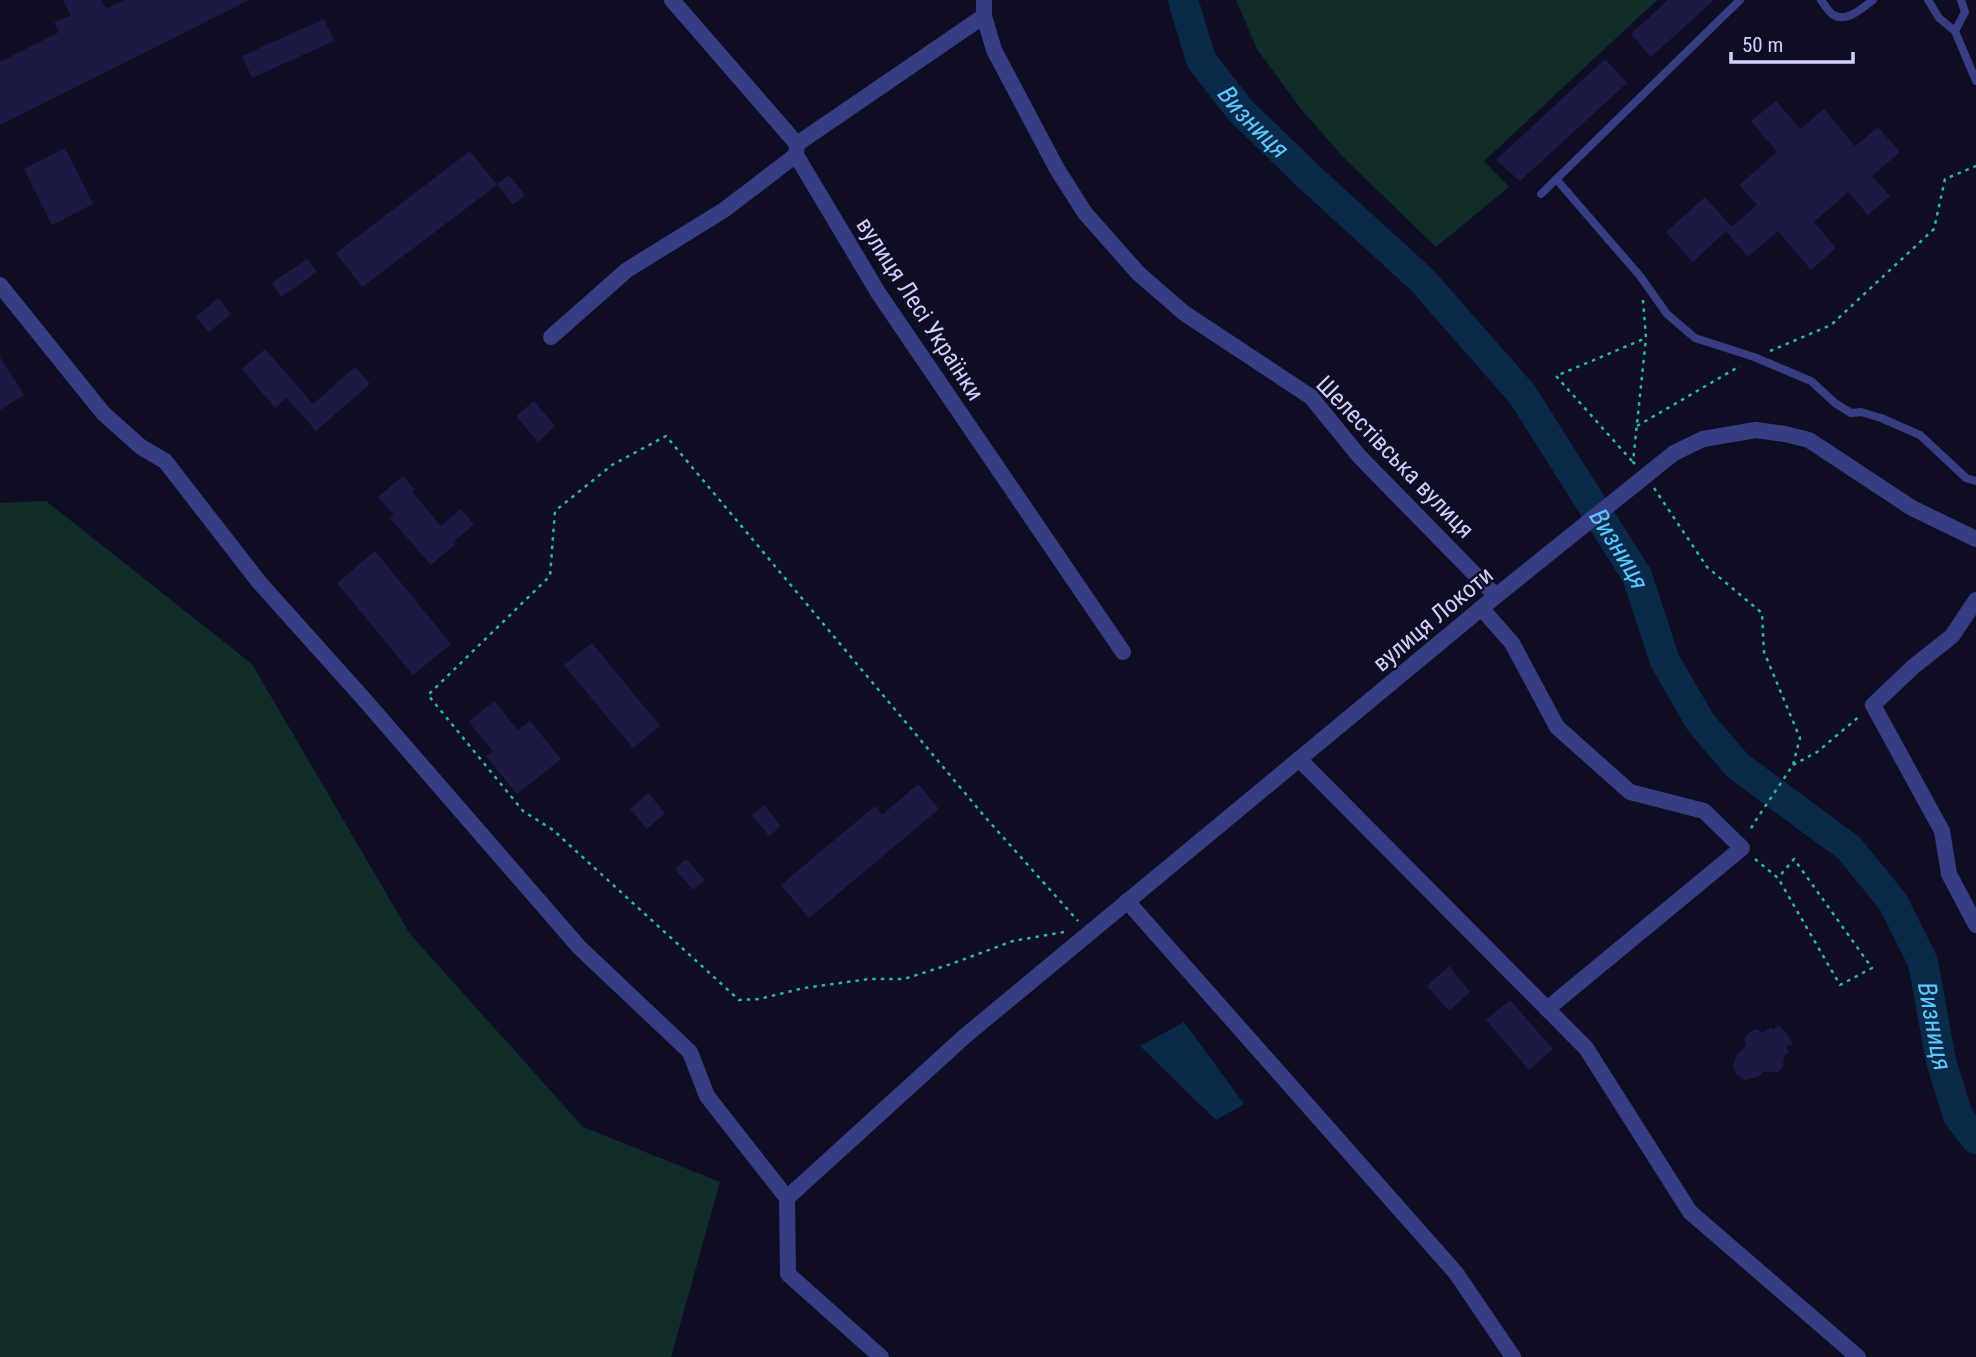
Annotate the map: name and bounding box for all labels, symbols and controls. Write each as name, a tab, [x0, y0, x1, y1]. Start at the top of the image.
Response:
scale bar	[1731, 21, 1854, 65]
text: 50 m	[1742, 33, 1783, 57]
water label: Визниця	[1212, 80, 1295, 164]
street label: вулиця Лесі Українки	[850, 212, 990, 406]
street label: Шелестівська вулиця	[1310, 370, 1480, 544]
water label: Визниця	[1583, 503, 1655, 593]
street label: вулиця Локоти	[1367, 561, 1499, 677]
water label: Визниця	[1912, 980, 1958, 1074]

